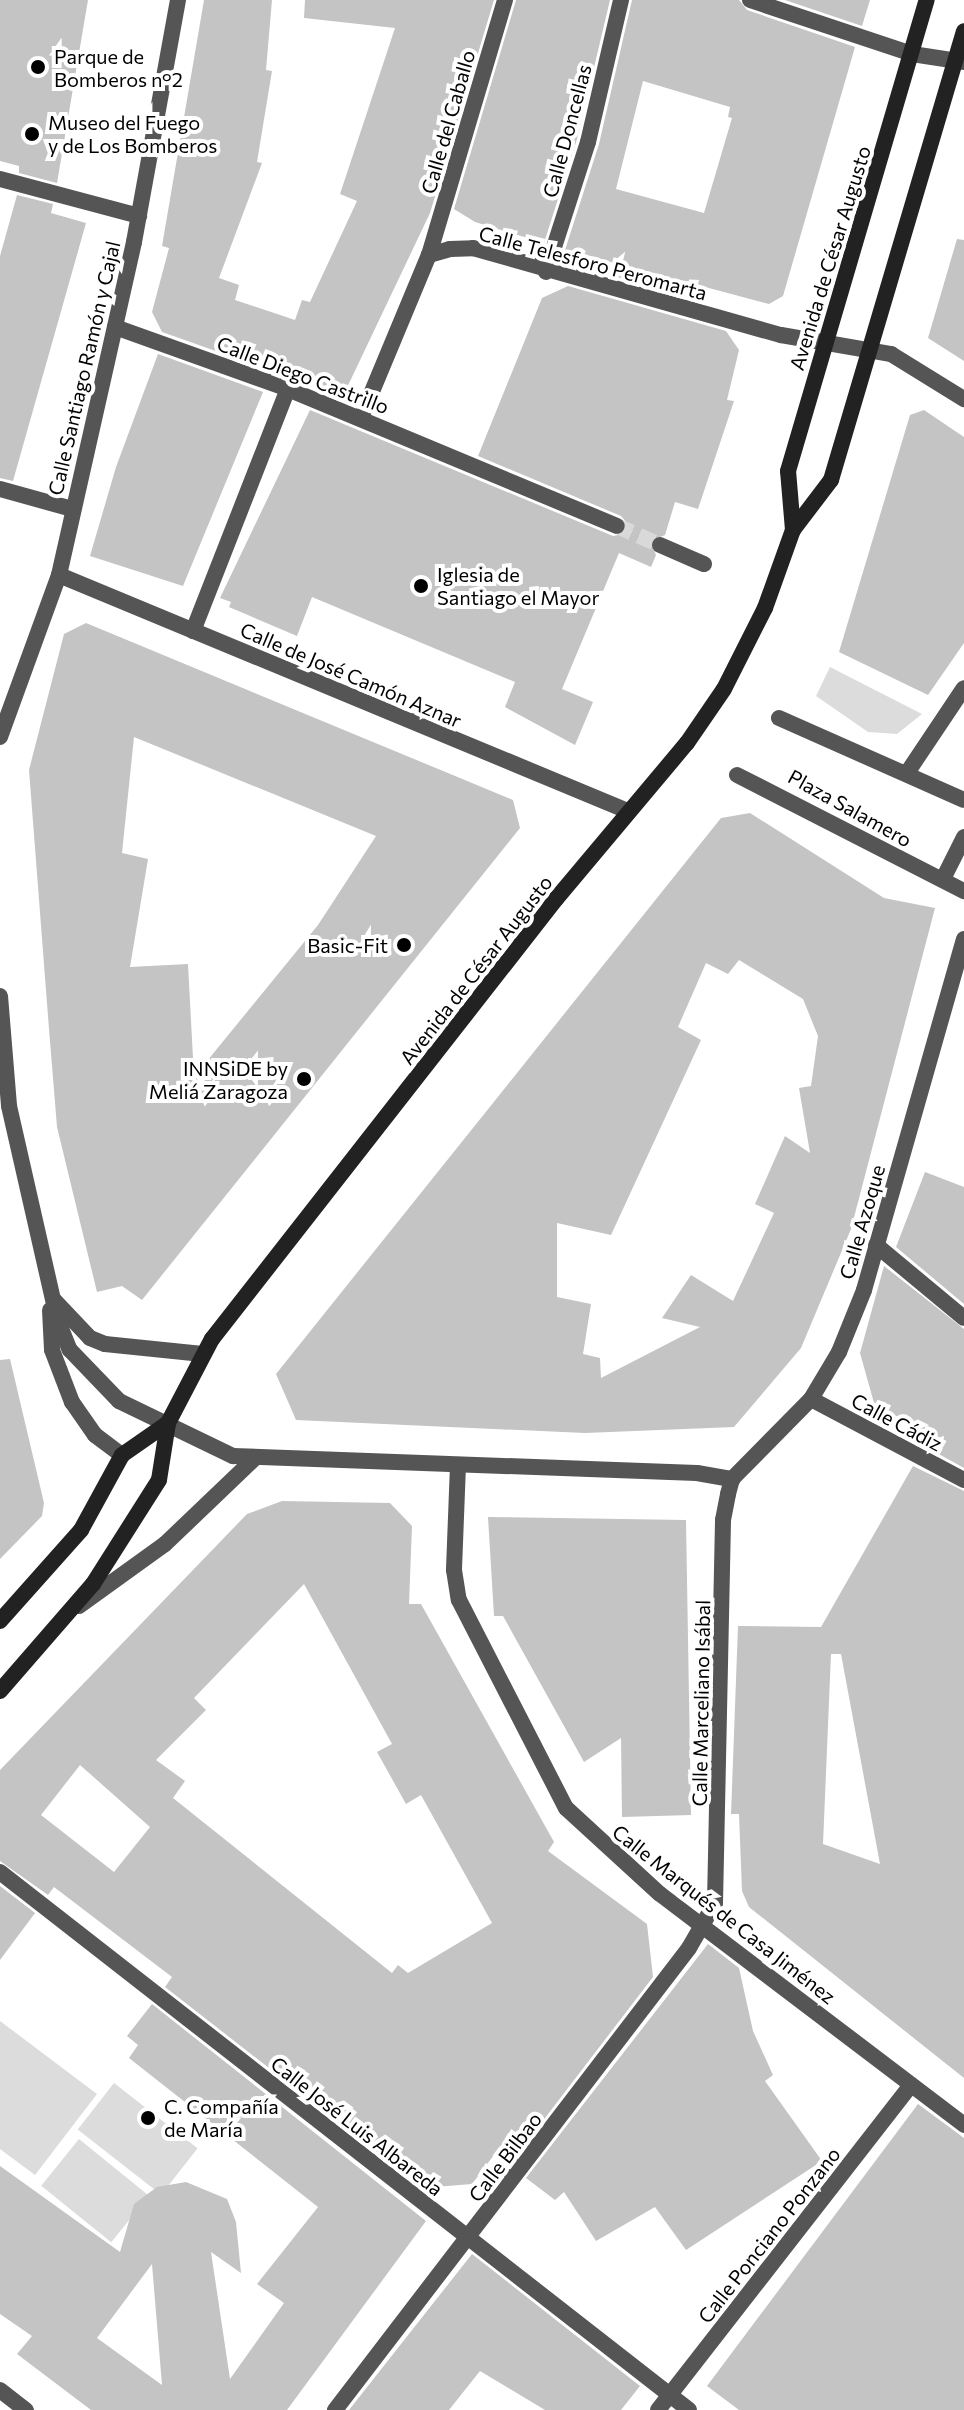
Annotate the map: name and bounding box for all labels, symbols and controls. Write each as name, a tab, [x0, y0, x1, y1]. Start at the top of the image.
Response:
place label: Parque de Bomberos n°2	[54, 44, 183, 91]
street label: Calle del Caballo	[416, 47, 480, 197]
marker: Parque de Bomberos n°2	[29, 58, 47, 76]
street label: Calle Doncellas	[538, 62, 596, 200]
place label: Museo del Fuego y de Los Bomberos	[48, 110, 217, 157]
marker: Museo del Fuego y de Los Bomberos	[23, 125, 41, 143]
street label: Avenida de César Augusto	[784, 143, 876, 373]
street label: Calle Telesforo Peromarta	[476, 221, 710, 305]
street label: Calle Santiago Ramón y Cajal	[43, 239, 125, 497]
street label: Calle Diego Castrillo	[214, 331, 392, 419]
place label: Iglesia de Santiago el Mayor	[437, 562, 599, 609]
marker: Iglesia de Santiago el Mayor	[412, 577, 430, 595]
street label: Calle de José Camón Aznar	[237, 617, 465, 733]
street label: Plaza Salamero	[784, 764, 916, 852]
street label: Avenida de César Augusto	[395, 871, 557, 1069]
place label: Basic-Fit	[307, 933, 388, 957]
marker: Basic-Fit	[395, 936, 413, 954]
place label: INNSiDE by Meliá Zaragoza	[149, 1056, 288, 1103]
marker: INNSiDE by Meliá Zaragoza	[295, 1070, 313, 1088]
street label: Calle Azoque	[834, 1162, 890, 1282]
street label: Calle Cádiz	[847, 1388, 947, 1456]
street label: Calle Marceliano Isábal	[687, 1600, 715, 1806]
street label: Calle Marqués de Casa Jiménez	[608, 1819, 840, 2009]
street label: Calle José Luis Albareda	[266, 2051, 448, 2201]
place label: C. Compañía de María	[164, 2094, 279, 2141]
street label: Calle Bilbao	[463, 2107, 547, 2207]
marker: C. Compañía de María	[139, 2109, 157, 2127]
street label: Calle Ponciano Ponzano	[693, 2142, 845, 2328]

